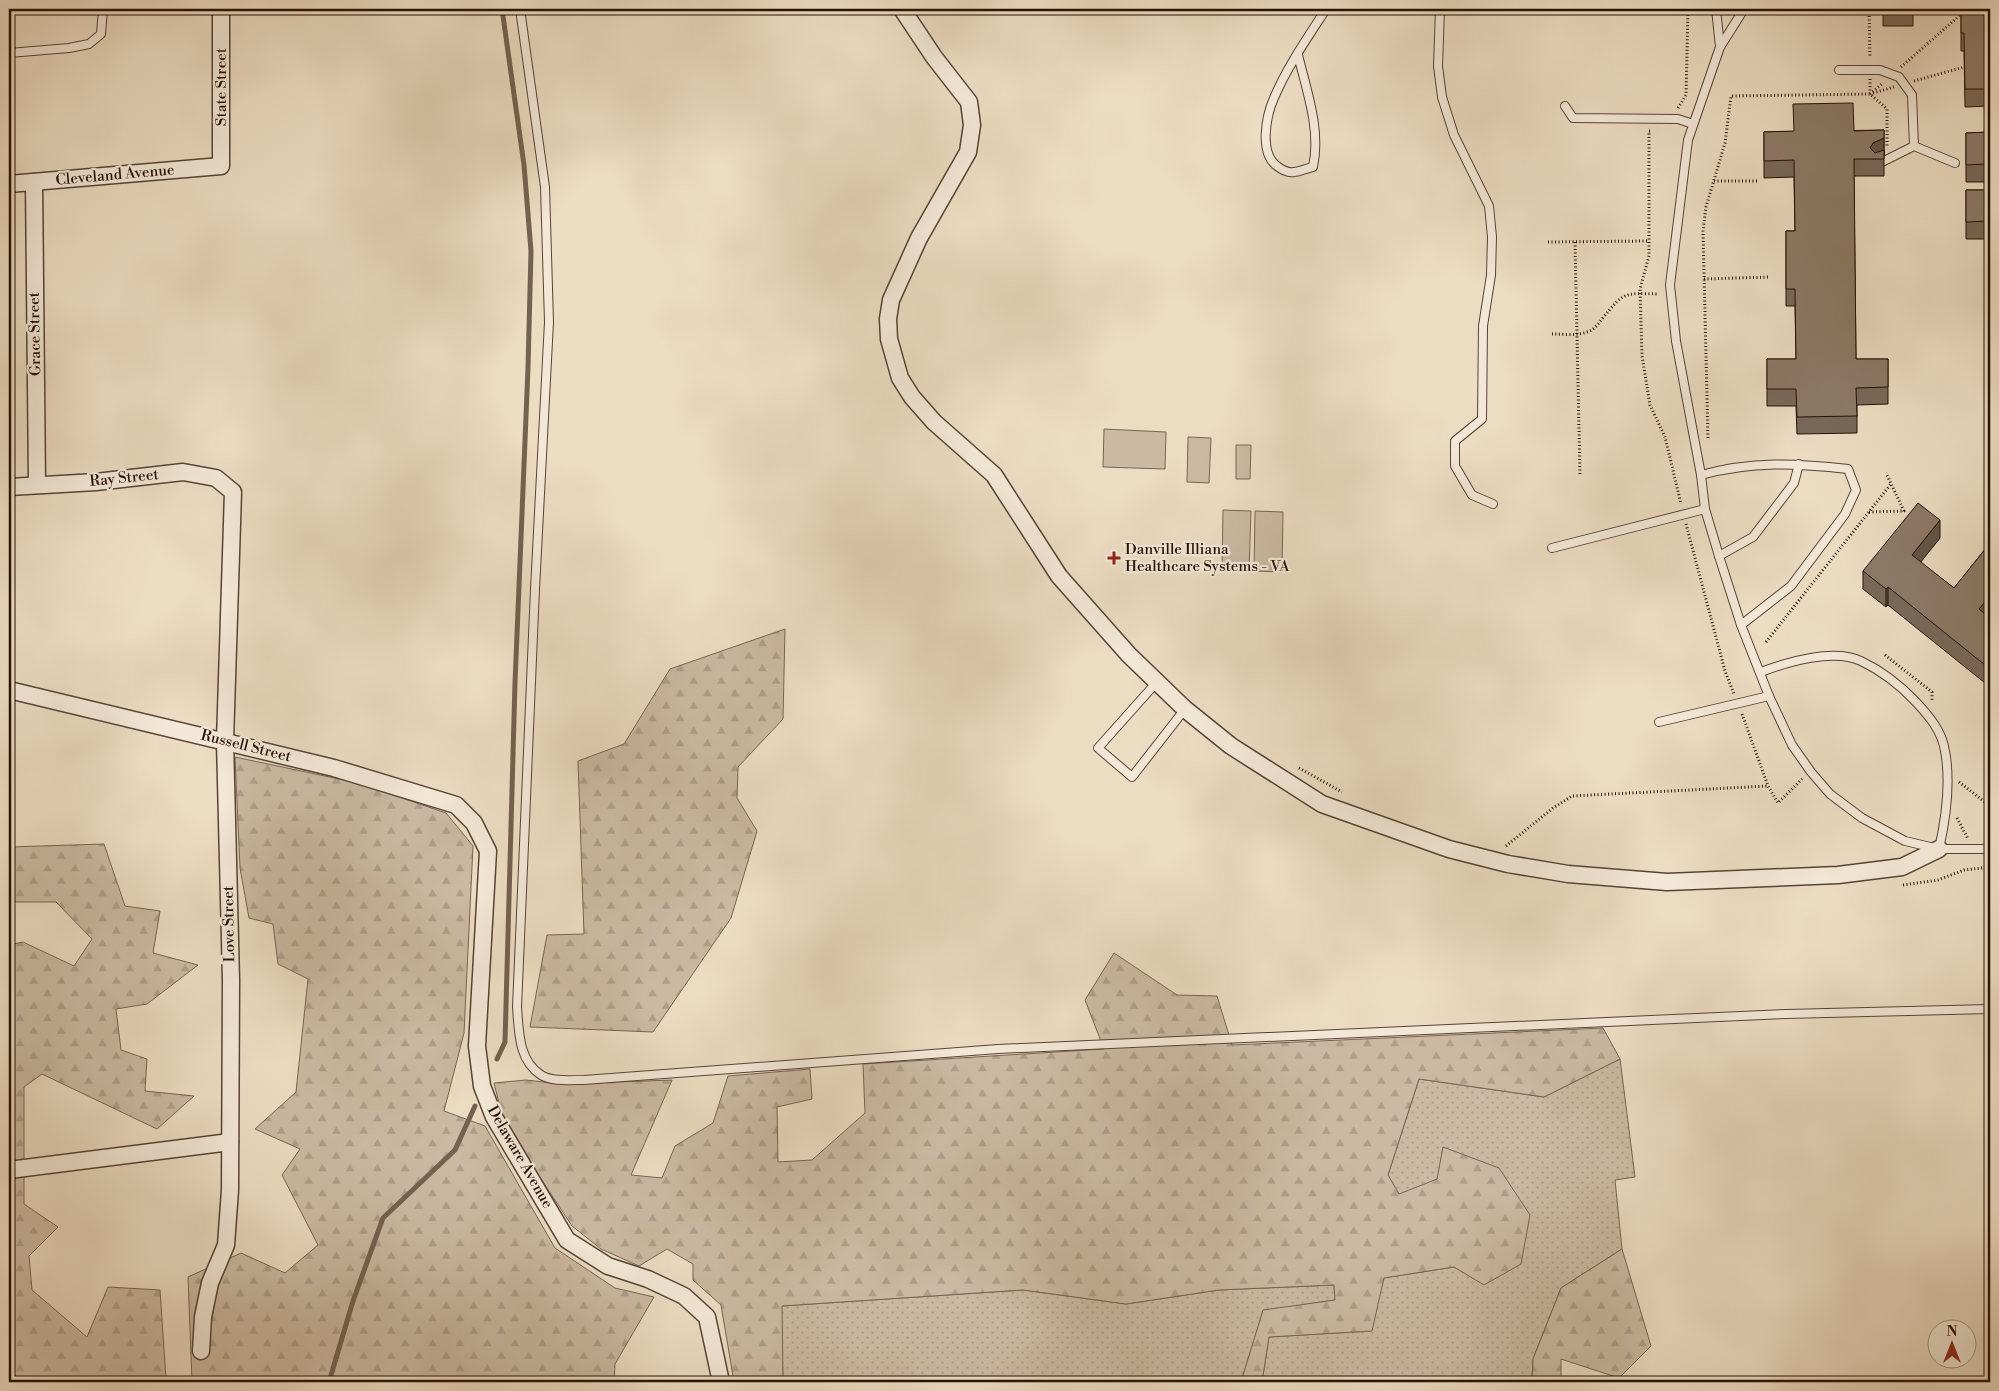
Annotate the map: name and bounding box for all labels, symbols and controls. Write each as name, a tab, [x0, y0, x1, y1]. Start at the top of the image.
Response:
street label: State Street	[212, 47, 231, 126]
street label: Cleveland Avenue	[55, 160, 175, 190]
street label: Grace Street	[25, 291, 45, 376]
street label: Ray Street	[89, 465, 160, 491]
place label: Danville Illiana Healthcare Systems - VA	[1125, 540, 1290, 576]
marker: Danville Illiana Healthcare Systems - VA	[1107, 551, 1121, 565]
street label: Russell Street	[199, 726, 294, 767]
street label: Love Street	[219, 885, 239, 963]
street label: Delaware Avenue	[483, 1102, 557, 1212]
north arrow	[1926, 1318, 1976, 1368]
text: N	[1946, 1323, 1958, 1341]

